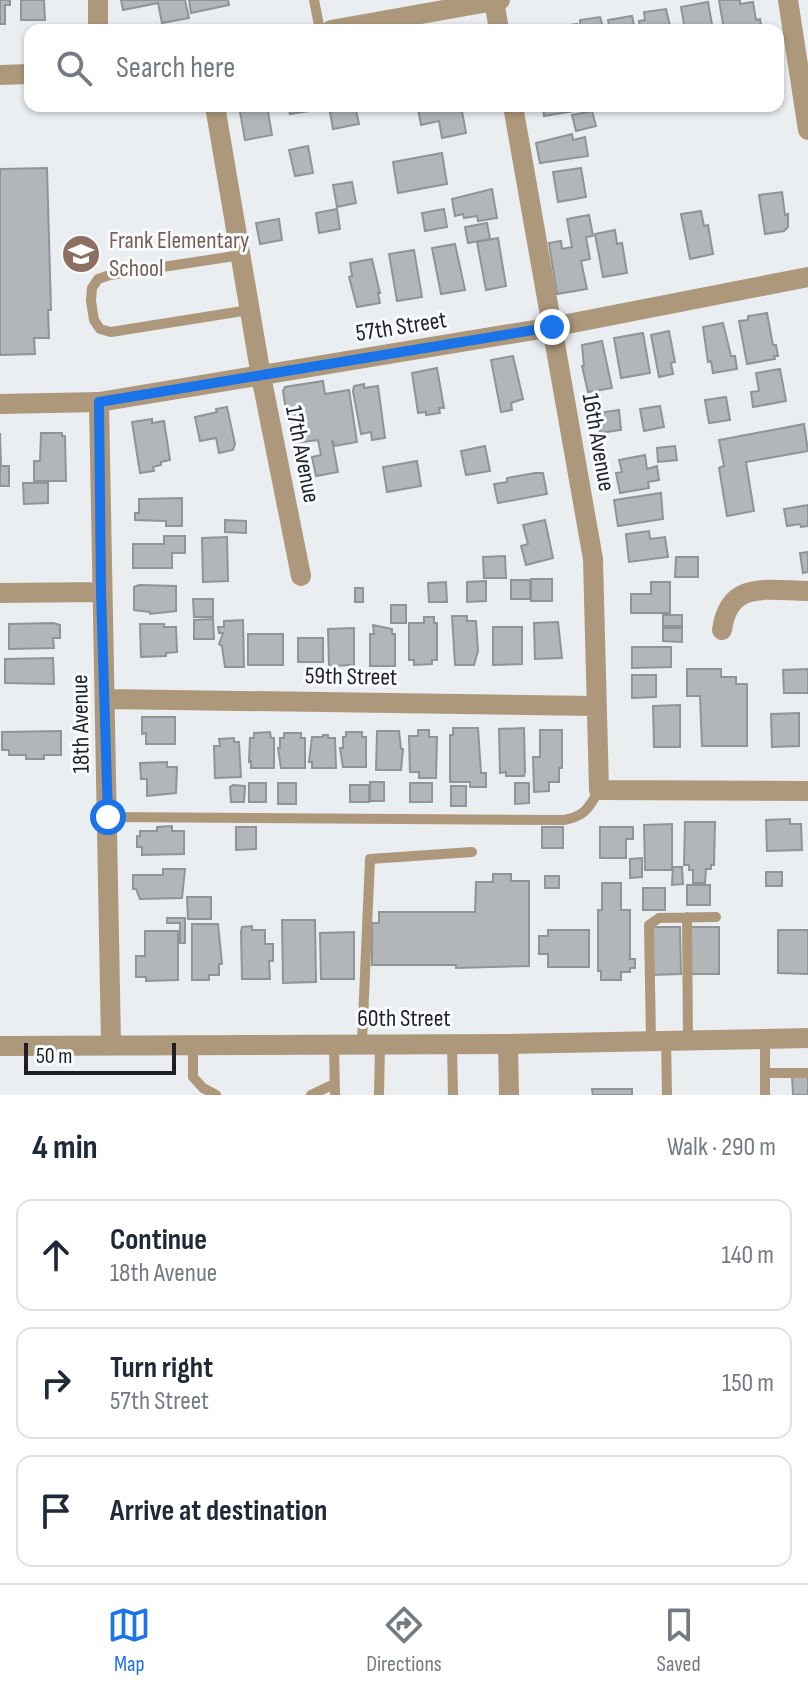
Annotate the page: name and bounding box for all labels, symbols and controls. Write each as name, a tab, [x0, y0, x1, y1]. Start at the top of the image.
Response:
search box	[24, 24, 784, 112]
icon: search	[52, 46, 96, 90]
text: Search here	[116, 50, 235, 86]
place label: Frank Elementary School	[109, 226, 249, 283]
school or university icon: Frank Elementary School	[60, 233, 102, 275]
street label: 57th Street	[354, 305, 448, 348]
route end	[534, 309, 570, 345]
street label: 16th Avenue	[576, 391, 621, 493]
street label: 17th Avenue	[279, 403, 326, 505]
street label: 59th Street	[305, 661, 397, 692]
street label: 18th Avenue	[65, 674, 96, 774]
route start	[90, 799, 126, 835]
street label: 60th Street	[357, 1004, 451, 1033]
scale bar	[24, 1039, 176, 1075]
text: 50 m	[36, 1043, 72, 1070]
text: 4 min	[32, 1127, 98, 1168]
text: Walk · 290 m	[667, 1132, 776, 1163]
text: Continue	[110, 1222, 207, 1258]
icon: ahead	[34, 1233, 78, 1277]
text: 140 m	[722, 1240, 774, 1271]
text: 18th Avenue	[110, 1258, 217, 1289]
text: Turn right	[110, 1350, 213, 1386]
icon: right	[34, 1361, 78, 1405]
text: 150 m	[722, 1368, 774, 1399]
text: 57th Street	[110, 1386, 209, 1417]
icon: arrive	[34, 1489, 78, 1533]
text: Arrive at destination	[110, 1493, 327, 1529]
tab: Map	[107, 1603, 151, 1678]
tab: Directions	[366, 1603, 442, 1678]
tab: Saved	[657, 1603, 701, 1678]

